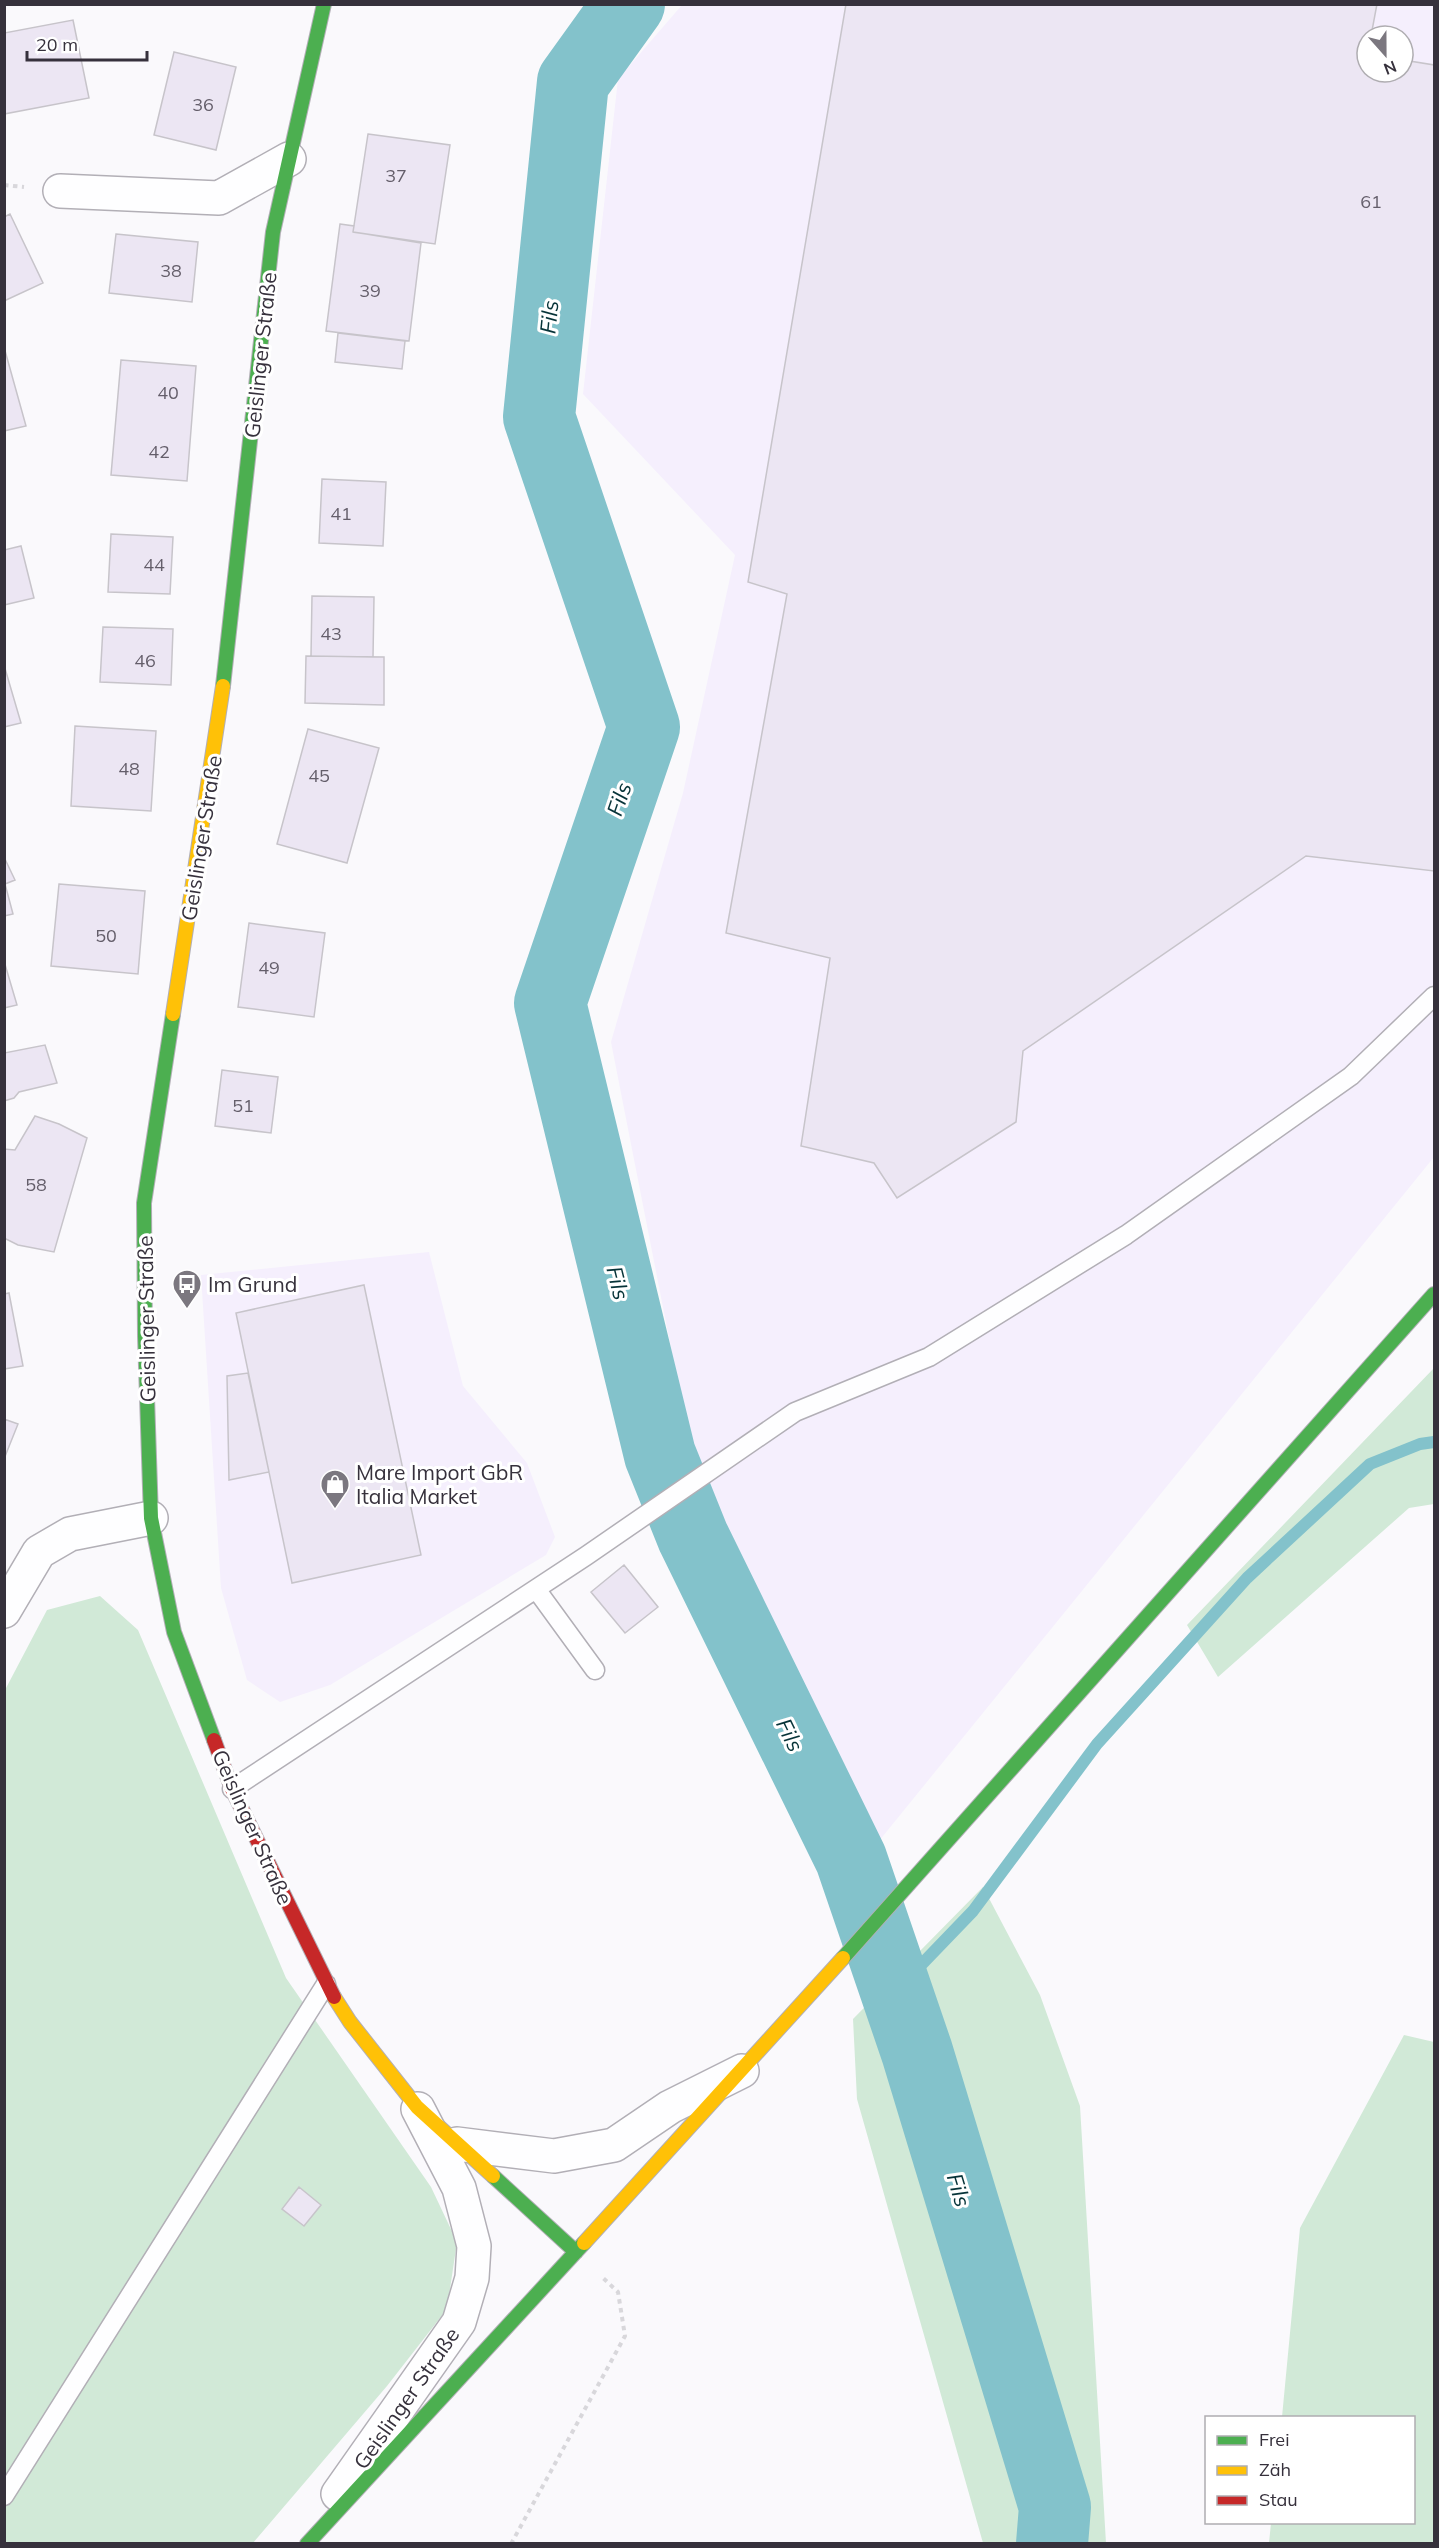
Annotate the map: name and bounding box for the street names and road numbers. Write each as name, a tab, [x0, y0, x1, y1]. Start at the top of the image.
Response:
street label: Geislinger Straße	[238, 271, 282, 439]
street label: Geislinger Straße	[175, 754, 227, 922]
street label: Geislinger Straße	[132, 1235, 160, 1403]
street label: Geislinger Straße	[207, 1745, 299, 1909]
street label: Geislinger Straße	[347, 2322, 465, 2474]

